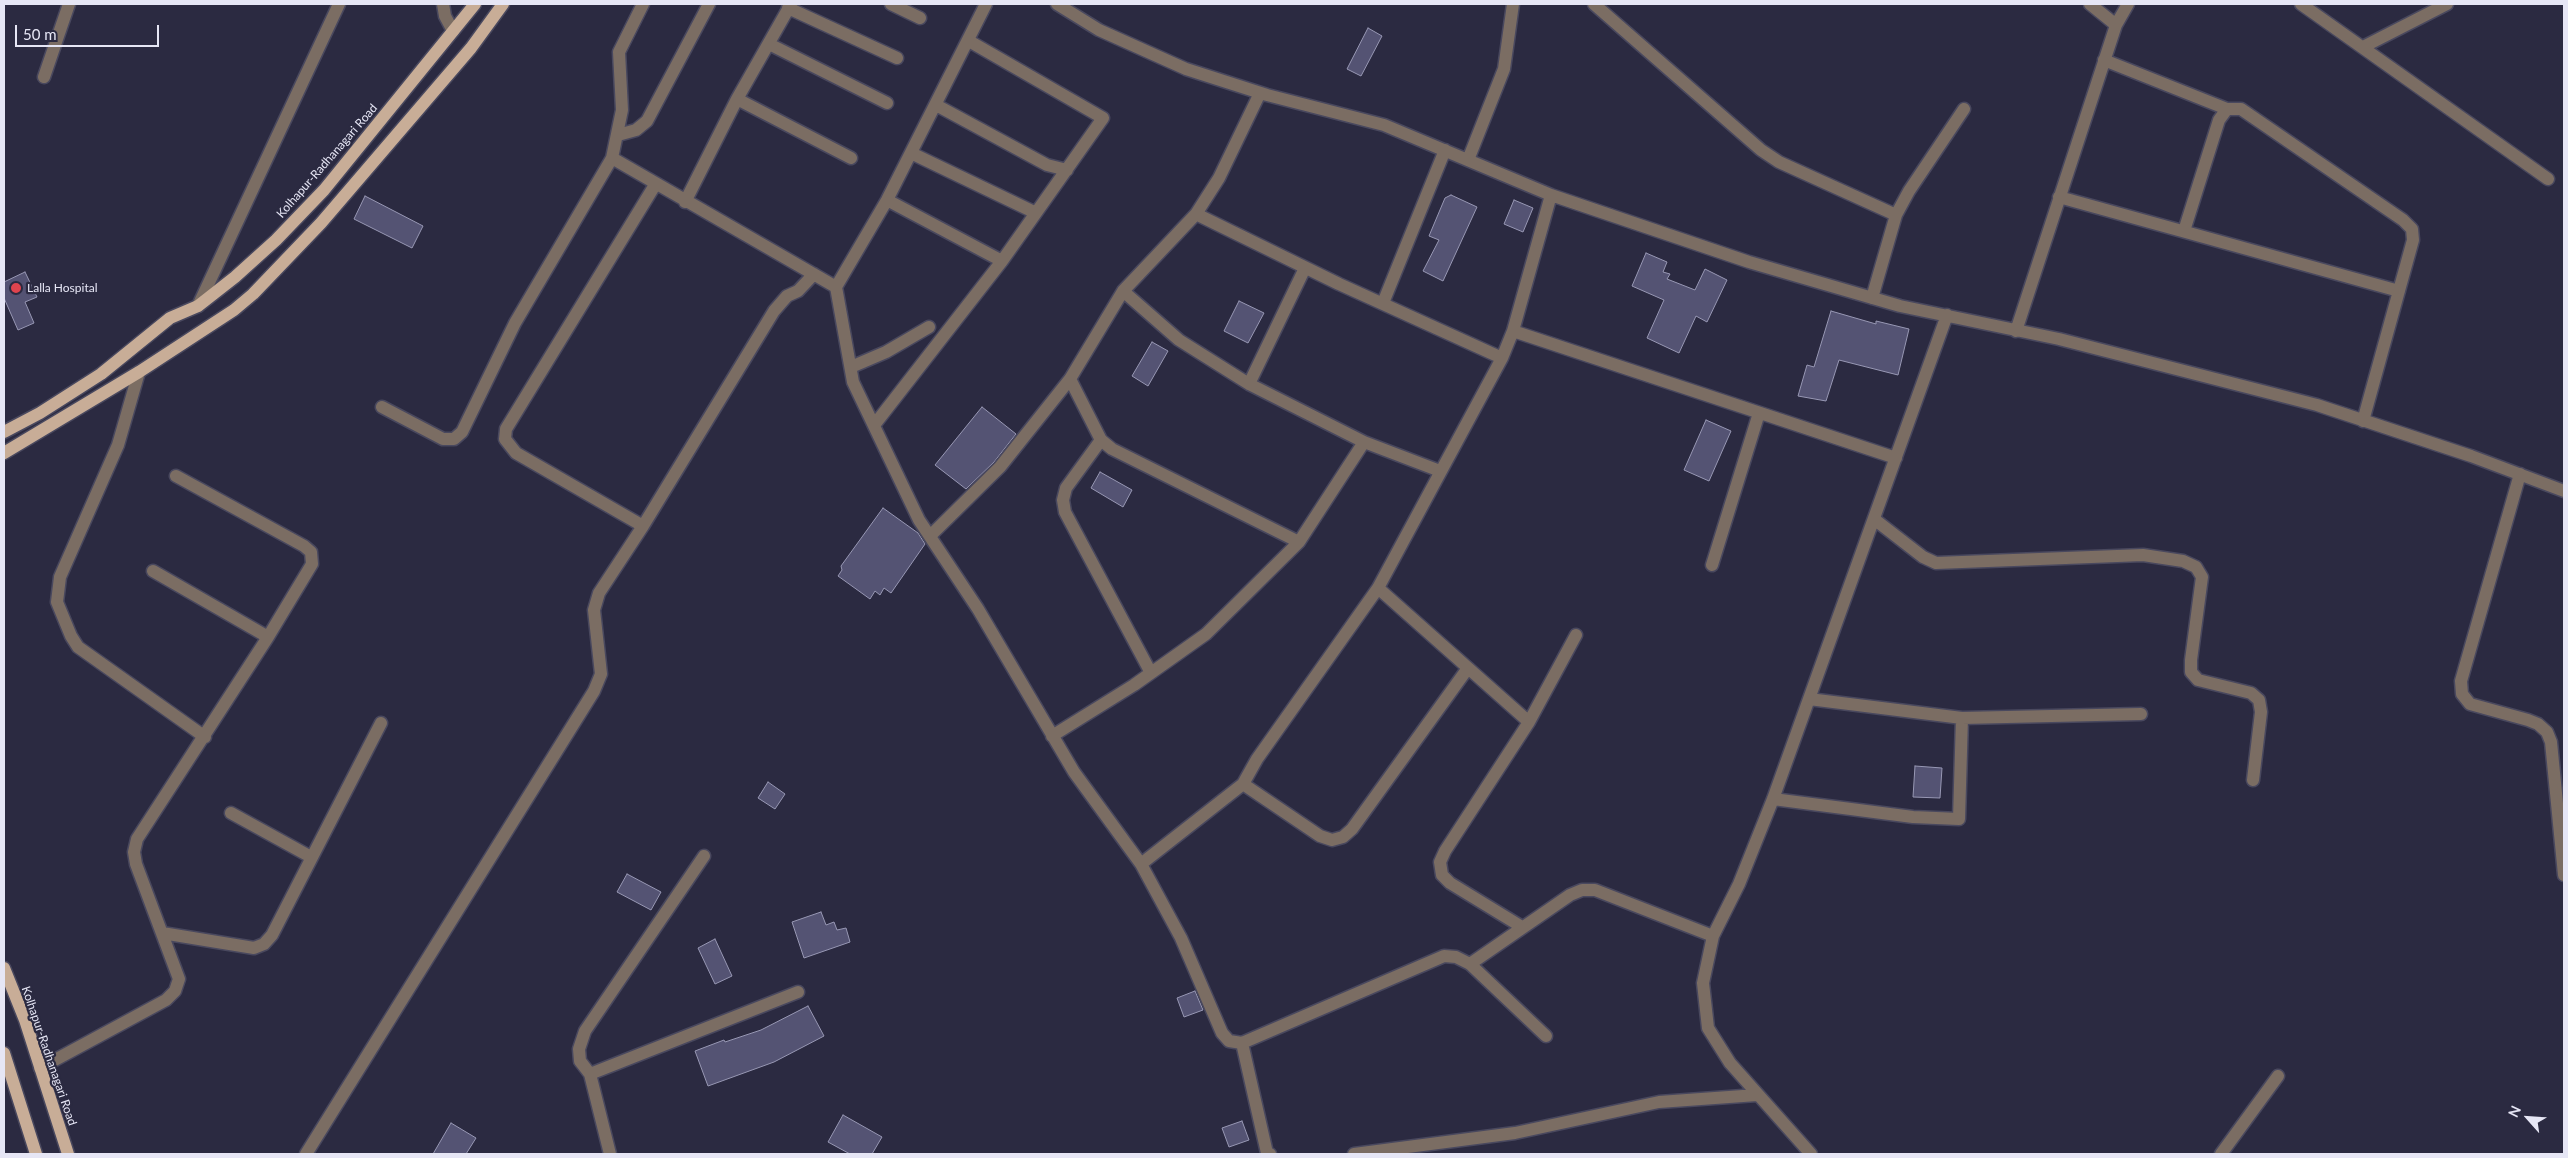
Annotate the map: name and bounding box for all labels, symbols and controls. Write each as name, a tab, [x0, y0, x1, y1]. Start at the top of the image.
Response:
scale bar	[18, 15, 161, 47]
text: 50 m	[23, 25, 57, 43]
street label: Kolhapur-Radhanagari Road	[274, 101, 380, 221]
marker: Lalla Hospital	[9, 281, 23, 295]
place label: Lalla Hospital	[27, 281, 98, 295]
street label: Kolhapur-Radhanagari Road	[18, 984, 80, 1128]
north arrow	[2503, 1093, 2553, 1143]
text: N	[2504, 1103, 2524, 1120]

